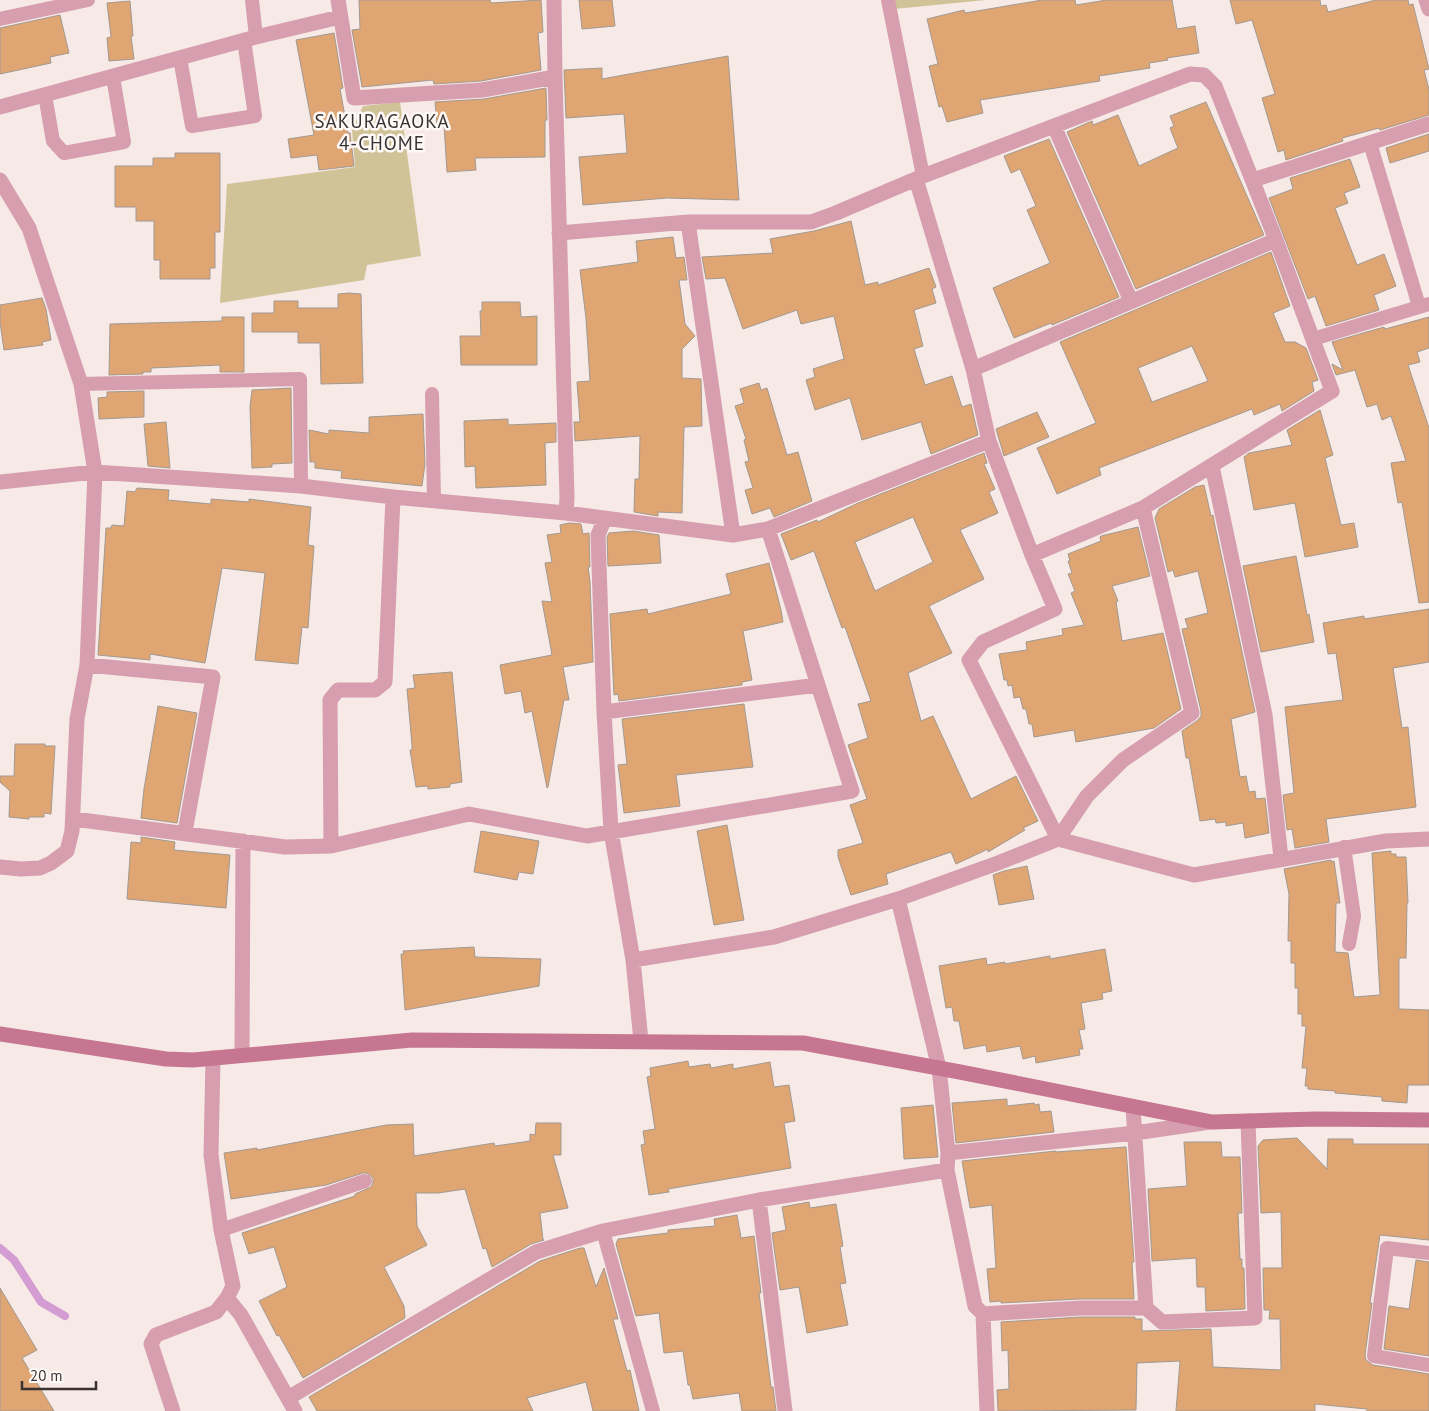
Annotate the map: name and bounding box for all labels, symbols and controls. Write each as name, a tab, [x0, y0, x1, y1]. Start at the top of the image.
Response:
district label: SAKURAGAOKA 4-CHOME	[314, 109, 450, 155]
scale bar	[22, 1358, 96, 1390]
text: 20 m	[30, 1366, 63, 1385]

